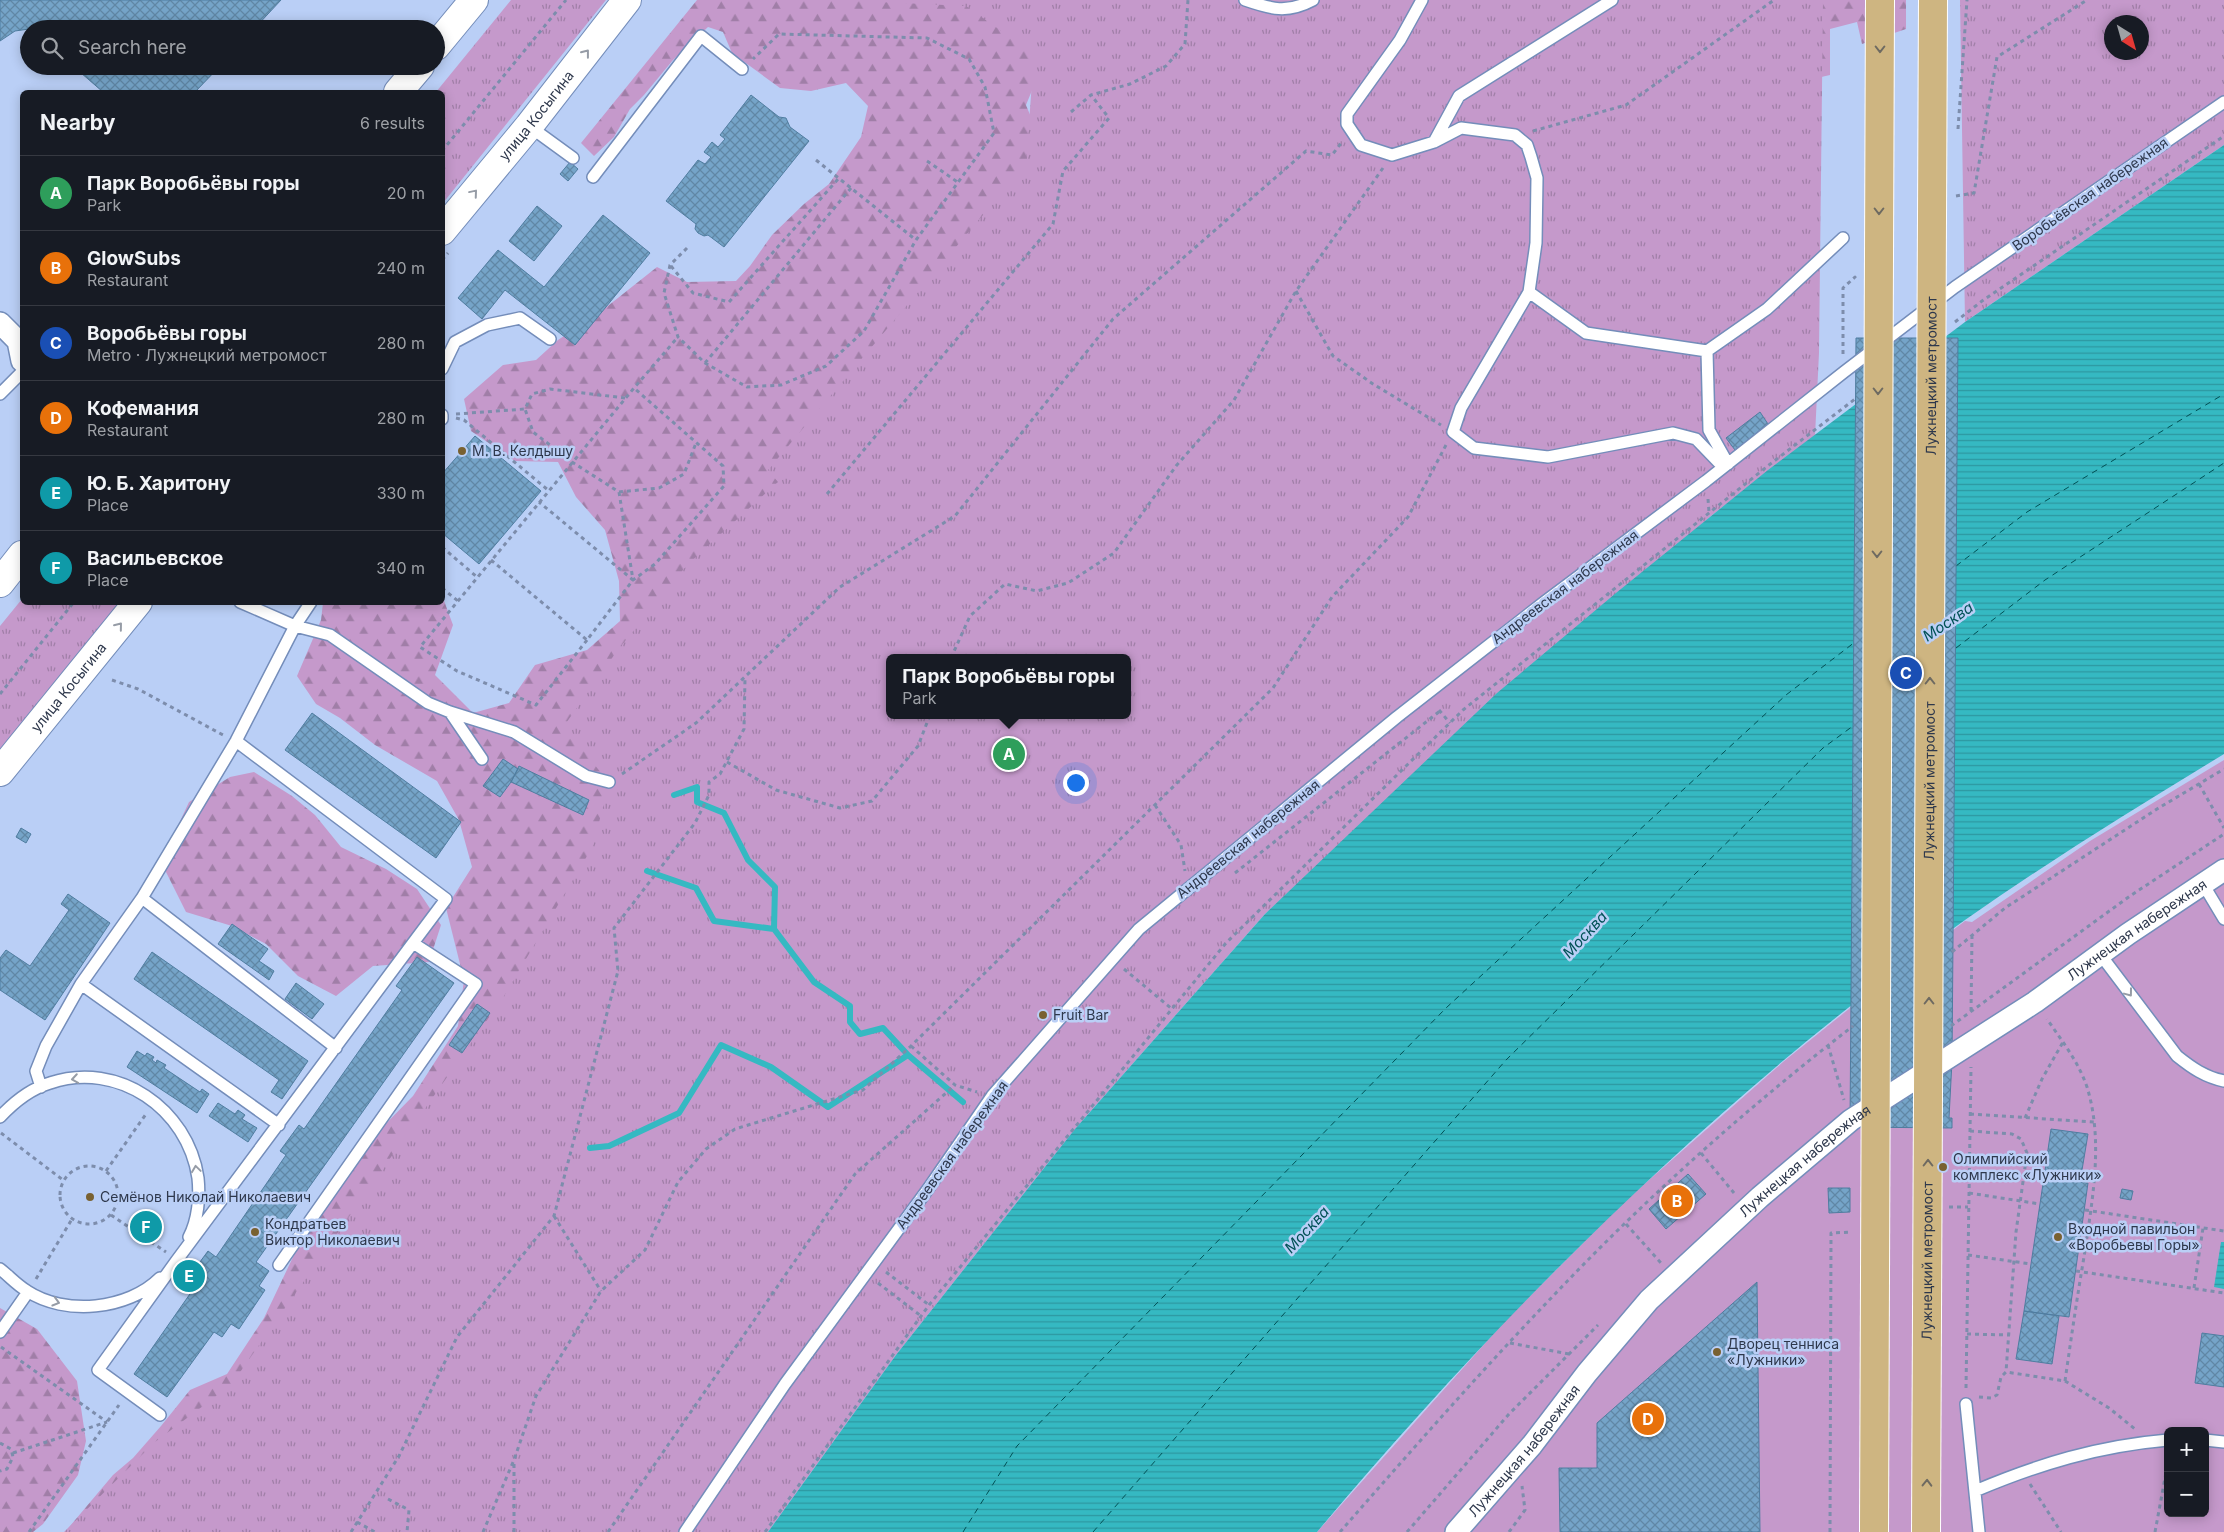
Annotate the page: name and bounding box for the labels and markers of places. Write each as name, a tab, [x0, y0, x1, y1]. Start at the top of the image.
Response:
place label: М. В. Келдышу	[472, 442, 573, 459]
marker: М. В. Келдышу	[456, 445, 468, 457]
pin: C	[1890, 654, 1922, 692]
pin: A	[993, 735, 1025, 773]
place label: Fruit Bar	[1053, 1006, 1109, 1023]
marker: Fruit Bar	[1037, 1009, 1049, 1021]
place label: Олимпийский комплекс «Лужники»	[1953, 1150, 2102, 1183]
marker: Олимпийский комплекс «Лужники»	[1937, 1161, 1949, 1173]
pin: B	[1661, 1182, 1693, 1220]
place label: Семёнов Николай Николаевич	[100, 1188, 311, 1205]
marker: Семёнов Николай Николаевич	[84, 1191, 96, 1203]
pin: F	[130, 1208, 162, 1246]
place label: Кондратьев Виктор Николаевич	[265, 1215, 400, 1248]
place label: Входной павильон «Воробьевы Горы»	[2068, 1220, 2200, 1253]
marker: Кондратьев Виктор Николаевич	[249, 1226, 261, 1238]
marker: Входной павильон «Воробьевы Горы»	[2052, 1231, 2064, 1243]
pin: E	[173, 1257, 205, 1295]
place label: Дворец тенниса «Лужники»	[1727, 1335, 1839, 1368]
marker: Дворец тенниса «Лужники»	[1711, 1346, 1723, 1358]
pin: D	[1632, 1400, 1664, 1438]

